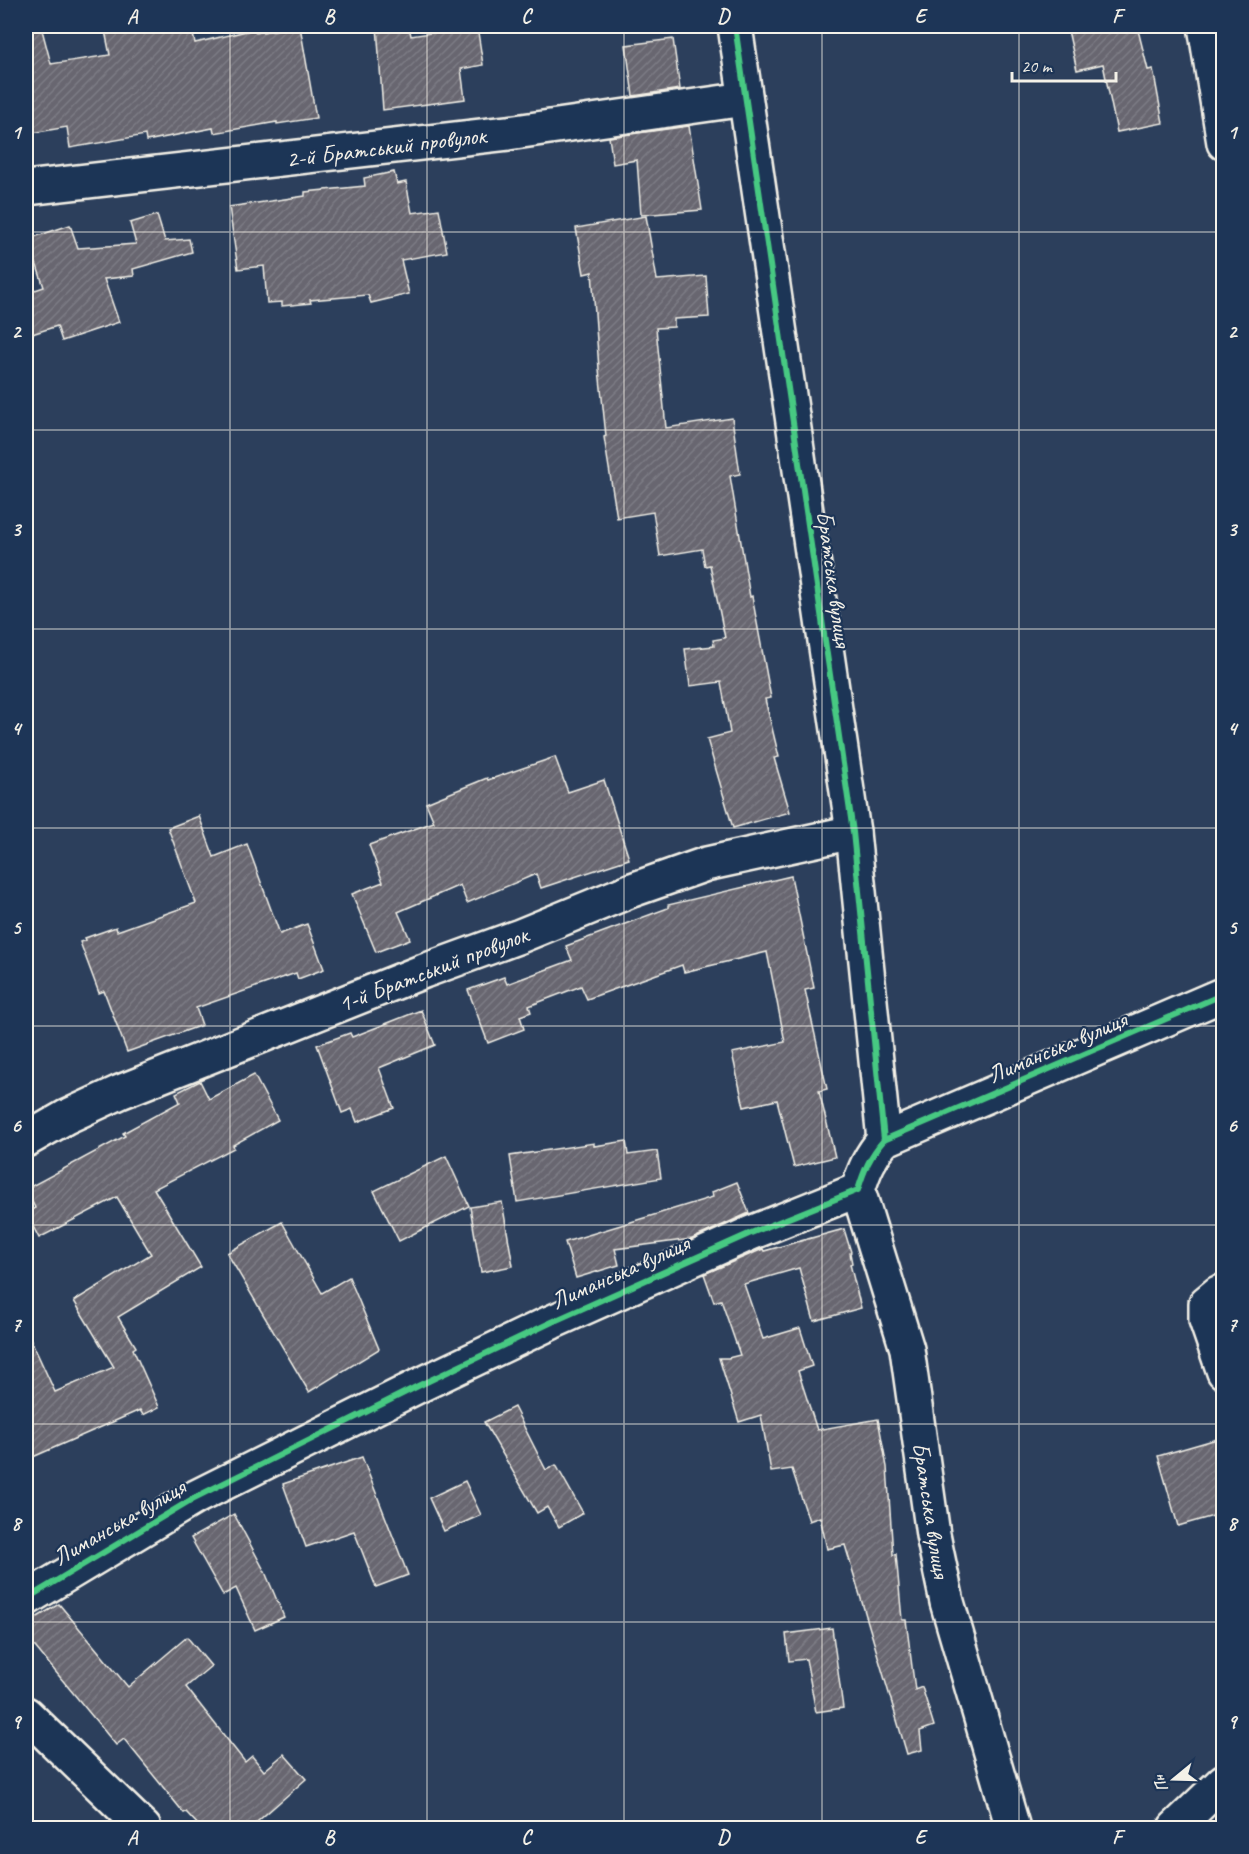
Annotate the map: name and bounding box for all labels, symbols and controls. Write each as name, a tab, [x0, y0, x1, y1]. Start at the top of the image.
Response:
text: A	[127, 4, 139, 29]
text: B	[324, 4, 336, 29]
text: C	[521, 4, 533, 29]
text: D	[717, 4, 731, 29]
text: E	[915, 4, 929, 29]
text: F	[1112, 4, 1126, 29]
scale bar	[1012, 45, 1116, 83]
text: 20 m	[1021, 55, 1054, 77]
text: 1	[12, 120, 23, 145]
street label: 2-й Братський провулок	[285, 120, 490, 174]
text: 1	[1228, 120, 1239, 145]
text: 2	[12, 319, 23, 344]
text: 2	[1228, 319, 1239, 344]
street label: Братська вулиця	[810, 509, 859, 650]
text: 3	[12, 517, 23, 542]
text: 3	[1228, 517, 1239, 542]
text: 4	[12, 716, 24, 741]
text: 4	[1228, 716, 1240, 741]
text: 5	[12, 915, 23, 940]
text: 5	[1228, 915, 1239, 940]
street label: 1-й Братський провулок	[334, 918, 534, 1019]
street label: Лиманська вулиця	[983, 1004, 1133, 1090]
text: 6	[11, 1113, 22, 1138]
text: 6	[1227, 1113, 1238, 1138]
street label: Лиманська вулиця	[546, 1227, 695, 1316]
text: 7	[12, 1312, 23, 1337]
text: 7	[1228, 1312, 1239, 1337]
street label: Братська вулиця	[905, 1440, 957, 1581]
street label: Лиманська вулиця	[47, 1471, 192, 1572]
text: 8	[12, 1511, 24, 1536]
text: 8	[1228, 1511, 1240, 1536]
text: 9	[12, 1709, 23, 1734]
text: 9	[1228, 1709, 1239, 1734]
north arrow	[1144, 1749, 1204, 1809]
text: Пн	[1148, 1772, 1173, 1795]
text: A	[127, 1825, 139, 1850]
text: B	[324, 1825, 336, 1850]
text: C	[521, 1825, 533, 1850]
text: D	[717, 1825, 731, 1850]
text: E	[915, 1825, 929, 1850]
text: F	[1112, 1825, 1126, 1850]

